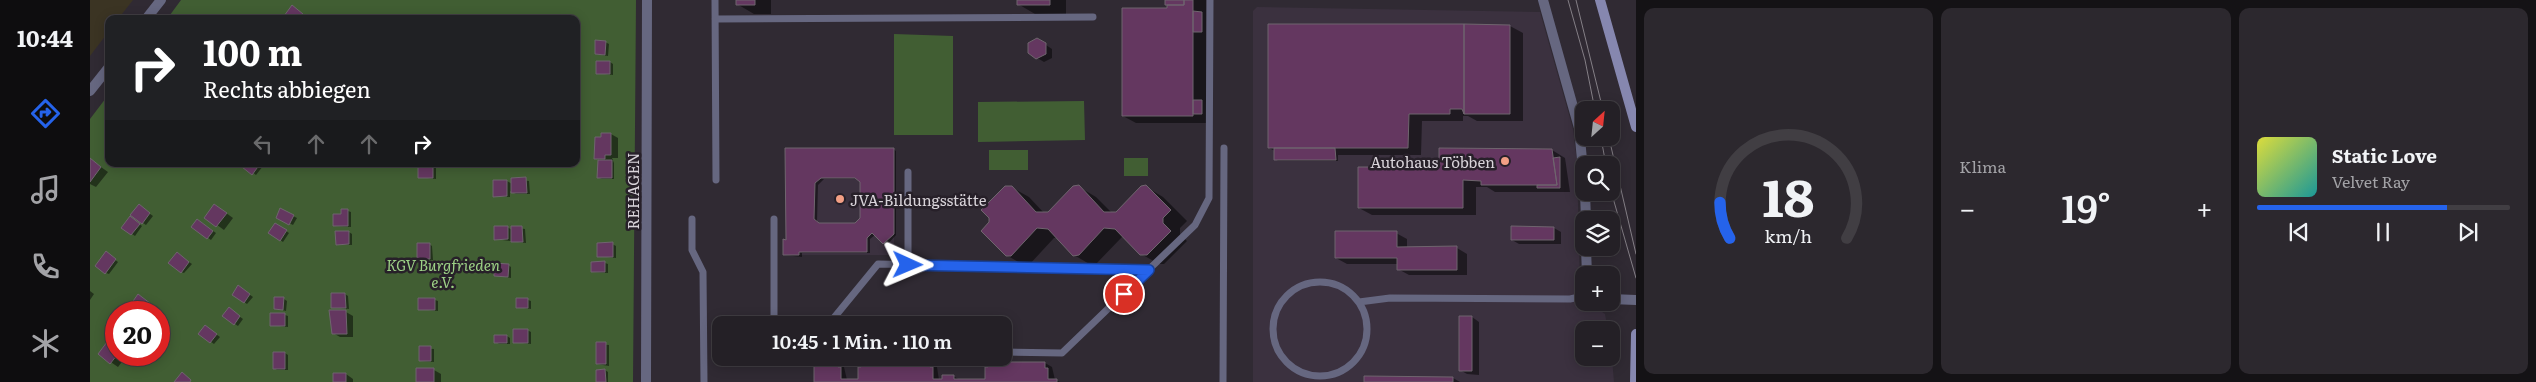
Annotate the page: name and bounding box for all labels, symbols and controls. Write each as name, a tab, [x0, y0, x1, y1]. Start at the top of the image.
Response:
text: 10:44	[17, 21, 73, 54]
text: 100 m	[203, 25, 303, 77]
icon: right	[120, 35, 185, 100]
text: Rechts abbiegen	[203, 72, 371, 105]
icon: directions	[28, 96, 63, 131]
north arrow	[1575, 101, 1620, 146]
map controls	[1575, 101, 1620, 366]
icon: left	[249, 130, 277, 158]
icon: ahead	[302, 130, 330, 158]
icon: ahead	[355, 130, 383, 158]
icon: right	[408, 130, 436, 158]
text: Static Love	[2332, 141, 2437, 169]
place label: Autohaus Többen	[1370, 150, 1495, 173]
street label: REHAGEN	[621, 152, 644, 230]
text: Klima	[1959, 154, 2006, 178]
marker: Autohaus Többen	[1499, 155, 1511, 167]
button: search	[1575, 156, 1620, 201]
text: 18	[1763, 156, 1815, 233]
text: Velvet Ray	[2332, 169, 2410, 193]
icon: music	[28, 172, 63, 207]
text: 19°	[2061, 178, 2111, 235]
text: −	[1959, 186, 1976, 228]
text: +	[2196, 186, 2213, 228]
place label: JVA-Bildungsstätte	[850, 188, 987, 211]
marker: JVA-Bildungsstätte	[834, 193, 846, 205]
button: layers	[1575, 211, 1620, 256]
icon: previous	[2285, 218, 2313, 246]
icon: pause	[2369, 218, 2397, 246]
icon: next	[2454, 218, 2482, 246]
text: km/h	[1765, 222, 1813, 249]
position arrow	[881, 238, 933, 290]
icon: phone	[28, 249, 63, 284]
park label: KGV Burgfrieden e.V.	[386, 253, 500, 293]
button: +	[1575, 266, 1620, 311]
pin	[1103, 273, 1145, 315]
icon: arrive	[1110, 280, 1138, 308]
speed limit sign: 20	[105, 301, 170, 366]
button: −	[1575, 321, 1620, 366]
icon: climate	[28, 326, 63, 361]
text: 10:45 · 1 Min. · 110 m	[772, 327, 952, 355]

